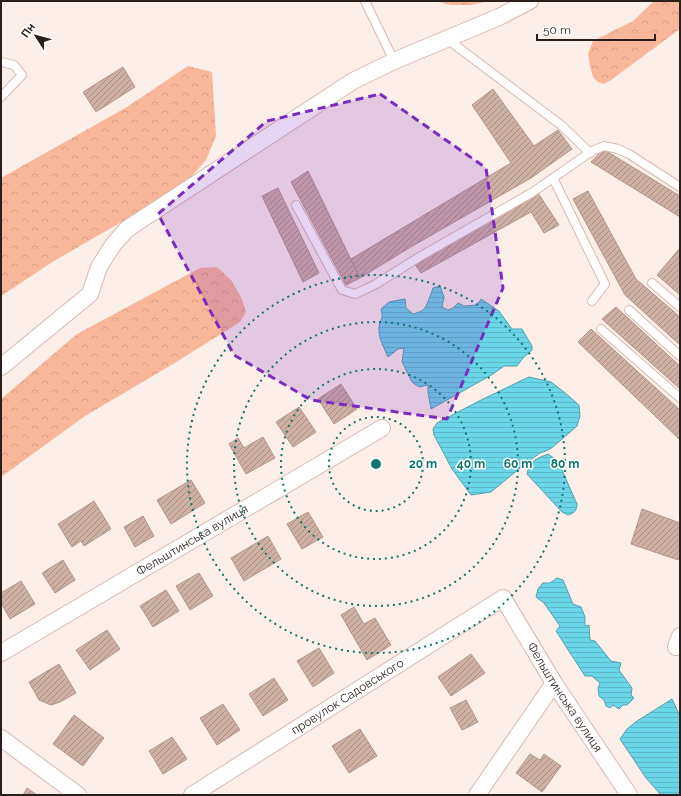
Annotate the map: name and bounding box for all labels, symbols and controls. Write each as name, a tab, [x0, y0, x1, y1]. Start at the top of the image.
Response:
north arrow	[16, 16, 56, 56]
scale bar	[537, 16, 655, 42]
text: Пн	[19, 21, 38, 40]
text: 50 m	[543, 23, 571, 37]
centre of rings	[369, 457, 383, 471]
text: 20 m	[409, 457, 437, 471]
text: 40 m	[457, 457, 485, 471]
text: 60 m	[504, 457, 532, 471]
text: 80 m	[551, 457, 579, 471]
street label: Фельштинська вулиця	[134, 502, 251, 579]
street label: Фельштинська вулиця	[524, 640, 605, 755]
street label: провулок Садовського	[289, 656, 406, 737]

